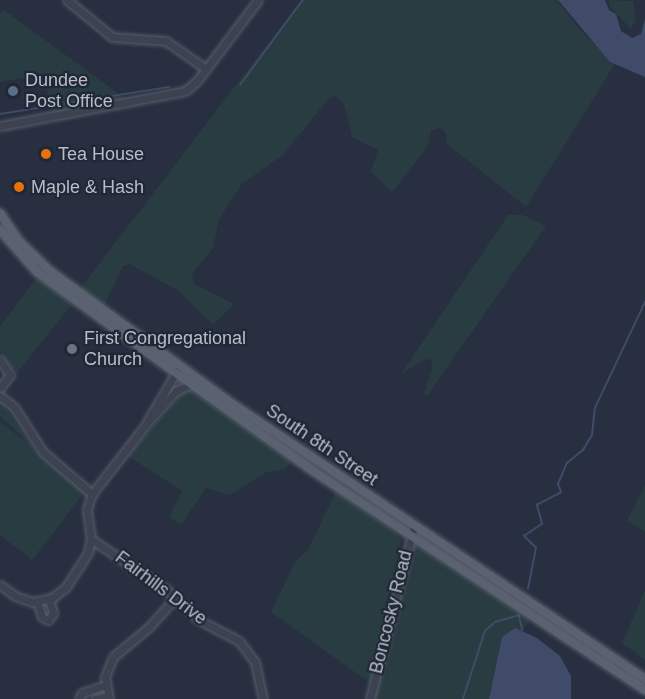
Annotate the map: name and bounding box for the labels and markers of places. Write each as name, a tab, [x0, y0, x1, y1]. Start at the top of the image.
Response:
place label: Dundee Post Office	[25, 70, 113, 112]
marker: Dundee Post Office	[6, 84, 20, 98]
place label: Tea House	[58, 143, 144, 165]
marker: Tea House	[39, 147, 53, 161]
place label: Maple & Hash	[31, 176, 144, 198]
marker: Maple & Hash	[12, 180, 26, 194]
place label: First Congregational Church	[84, 328, 246, 370]
marker: First Congregational Church	[65, 342, 79, 356]

